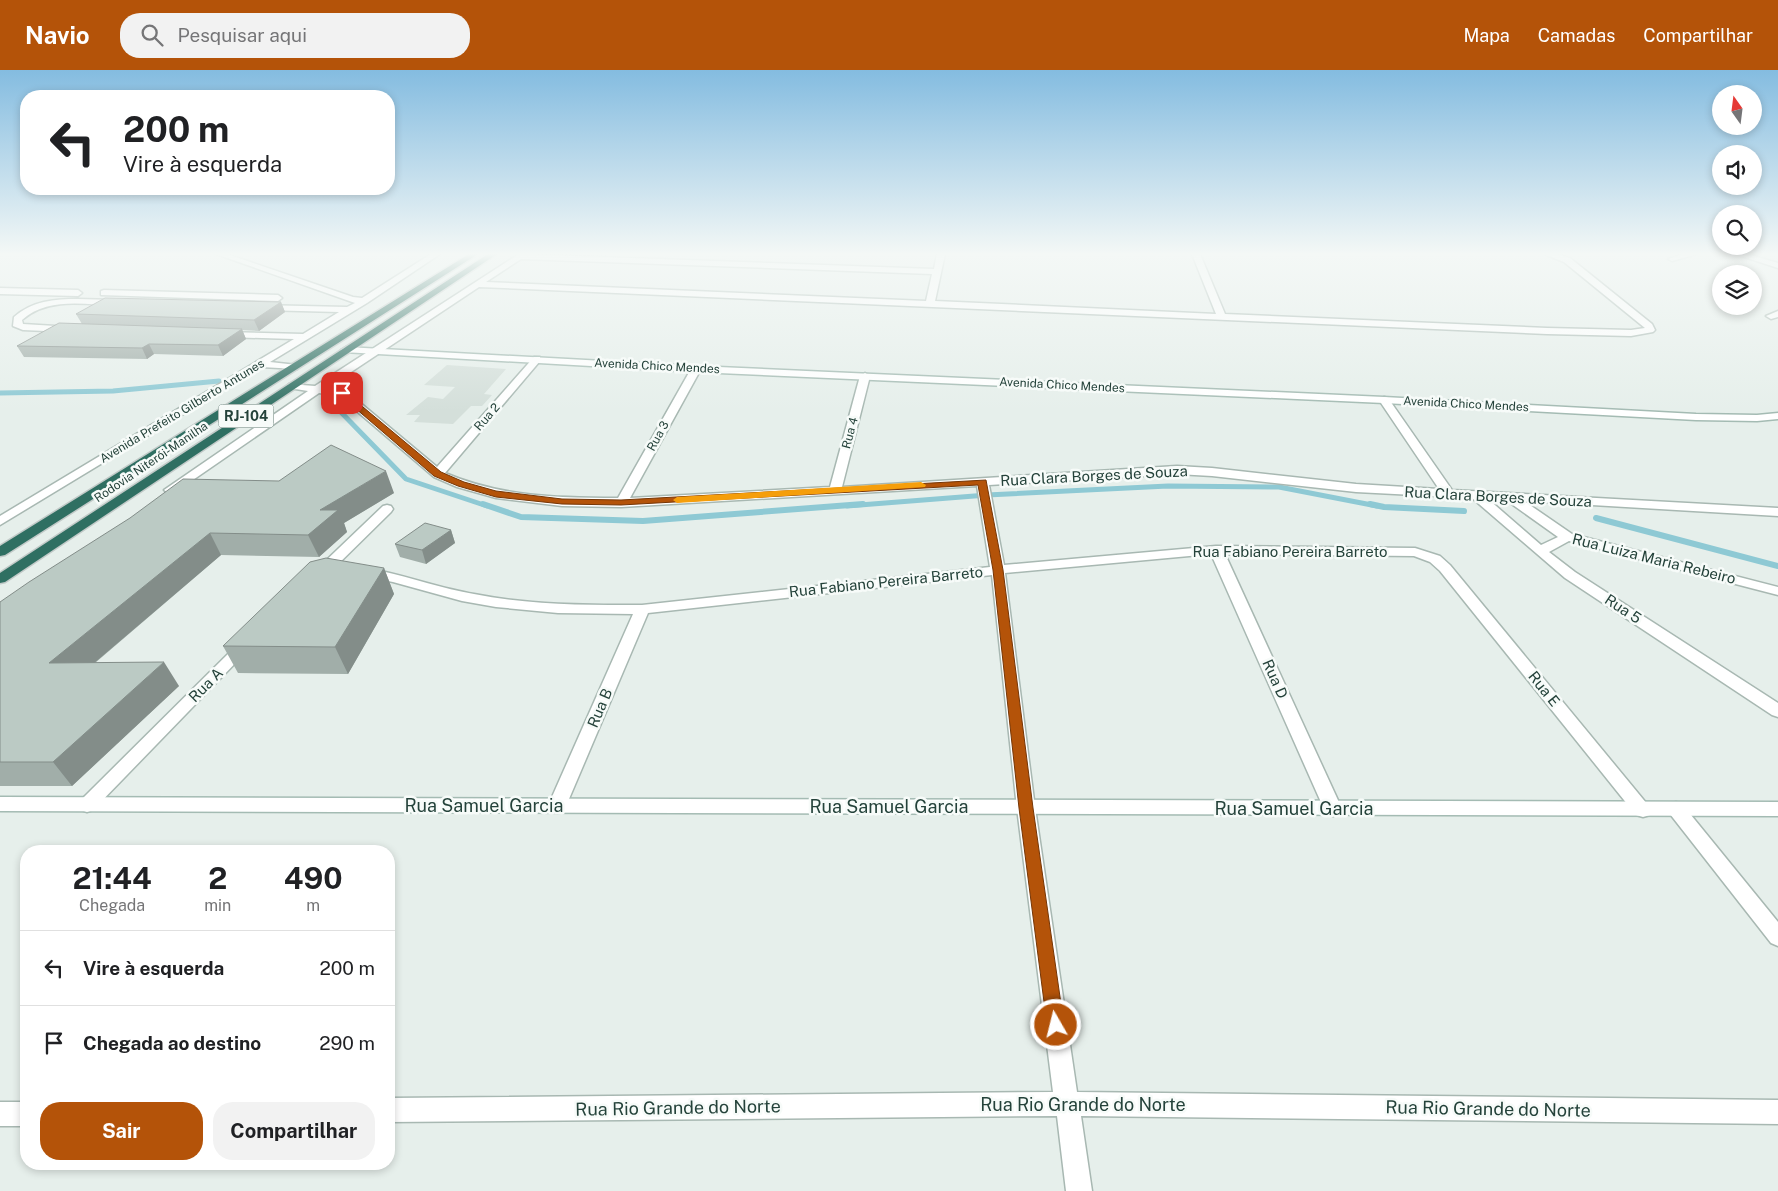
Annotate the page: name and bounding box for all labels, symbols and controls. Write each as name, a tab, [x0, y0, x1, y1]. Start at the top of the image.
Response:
search box	[120, 13, 470, 58]
text: Navio	[25, 21, 90, 49]
icon: search	[138, 21, 166, 49]
text: Pesquisar aqui	[178, 24, 307, 46]
text: Mapa	[1463, 25, 1510, 46]
text: Camadas	[1538, 25, 1615, 46]
text: Compartilhar	[1643, 25, 1753, 46]
north arrow	[1712, 85, 1762, 135]
map controls	[1712, 85, 1762, 315]
text: 200 m	[123, 109, 229, 150]
icon: left	[40, 110, 105, 175]
button: sound	[1712, 145, 1762, 195]
text: Vire à esquerda	[123, 151, 282, 177]
button: search	[1712, 205, 1762, 255]
button: layers	[1712, 265, 1762, 315]
street label: Avenida Prefeito Gilberto Antunes	[97, 356, 267, 466]
street label: Avenida Chico Mendes	[594, 356, 720, 376]
pin	[321, 372, 363, 414]
street label: Avenida Chico Mendes	[999, 375, 1125, 395]
icon: arrive	[328, 379, 356, 407]
street label: Avenida Chico Mendes	[1403, 394, 1529, 414]
street label: Rua 2	[471, 400, 503, 434]
road number: RJ-104	[218, 404, 274, 428]
street label: Rua 4	[839, 415, 861, 450]
street label: Rodovia Niterói-Manilha	[92, 419, 210, 505]
street label: Rua 3	[644, 419, 672, 453]
street label: Rua Clara Borges de Souza	[1000, 462, 1188, 489]
street label: Rua Clara Borges de Souza	[1404, 483, 1592, 510]
street label: Rua Luiza Maria Rebeiro	[1571, 530, 1738, 587]
street label: Rua Fabiano Pereira Barreto	[1192, 543, 1388, 560]
street label: Rua Fabiano Pereira Barreto	[788, 563, 984, 600]
street label: Rua 5	[1602, 590, 1645, 627]
street label: Rua D	[1259, 657, 1292, 701]
street label: Rua A	[185, 664, 227, 705]
street label: Rua E	[1525, 668, 1564, 710]
street label: Rua B	[584, 686, 615, 730]
street label: Rua Samuel Garcia	[405, 795, 563, 816]
street label: Rua Samuel Garcia	[810, 796, 968, 817]
street label: Rua Samuel Garcia	[1215, 798, 1373, 819]
text: 21:44	[72, 860, 152, 896]
text: 2	[208, 860, 227, 896]
text: 490	[284, 860, 343, 896]
text: Chegada	[79, 896, 145, 915]
text: min	[204, 896, 231, 915]
text: m	[306, 896, 320, 915]
icon: left	[40, 954, 68, 982]
text: Vire à esquerda	[83, 957, 224, 979]
text: 200 m	[319, 957, 375, 979]
position arrow	[1029, 998, 1081, 1050]
icon: arrive	[40, 1029, 68, 1057]
text: Chegada ao destino	[83, 1032, 261, 1054]
text: 290 m	[319, 1032, 375, 1054]
street label: Rua Rio Grande do Norte	[980, 1094, 1186, 1115]
street label: Rua Rio Grande do Norte	[575, 1095, 781, 1120]
street label: Rua Rio Grande do Norte	[1385, 1096, 1591, 1121]
button: Sair	[40, 1102, 203, 1160]
button: Compartilhar	[213, 1102, 375, 1160]

